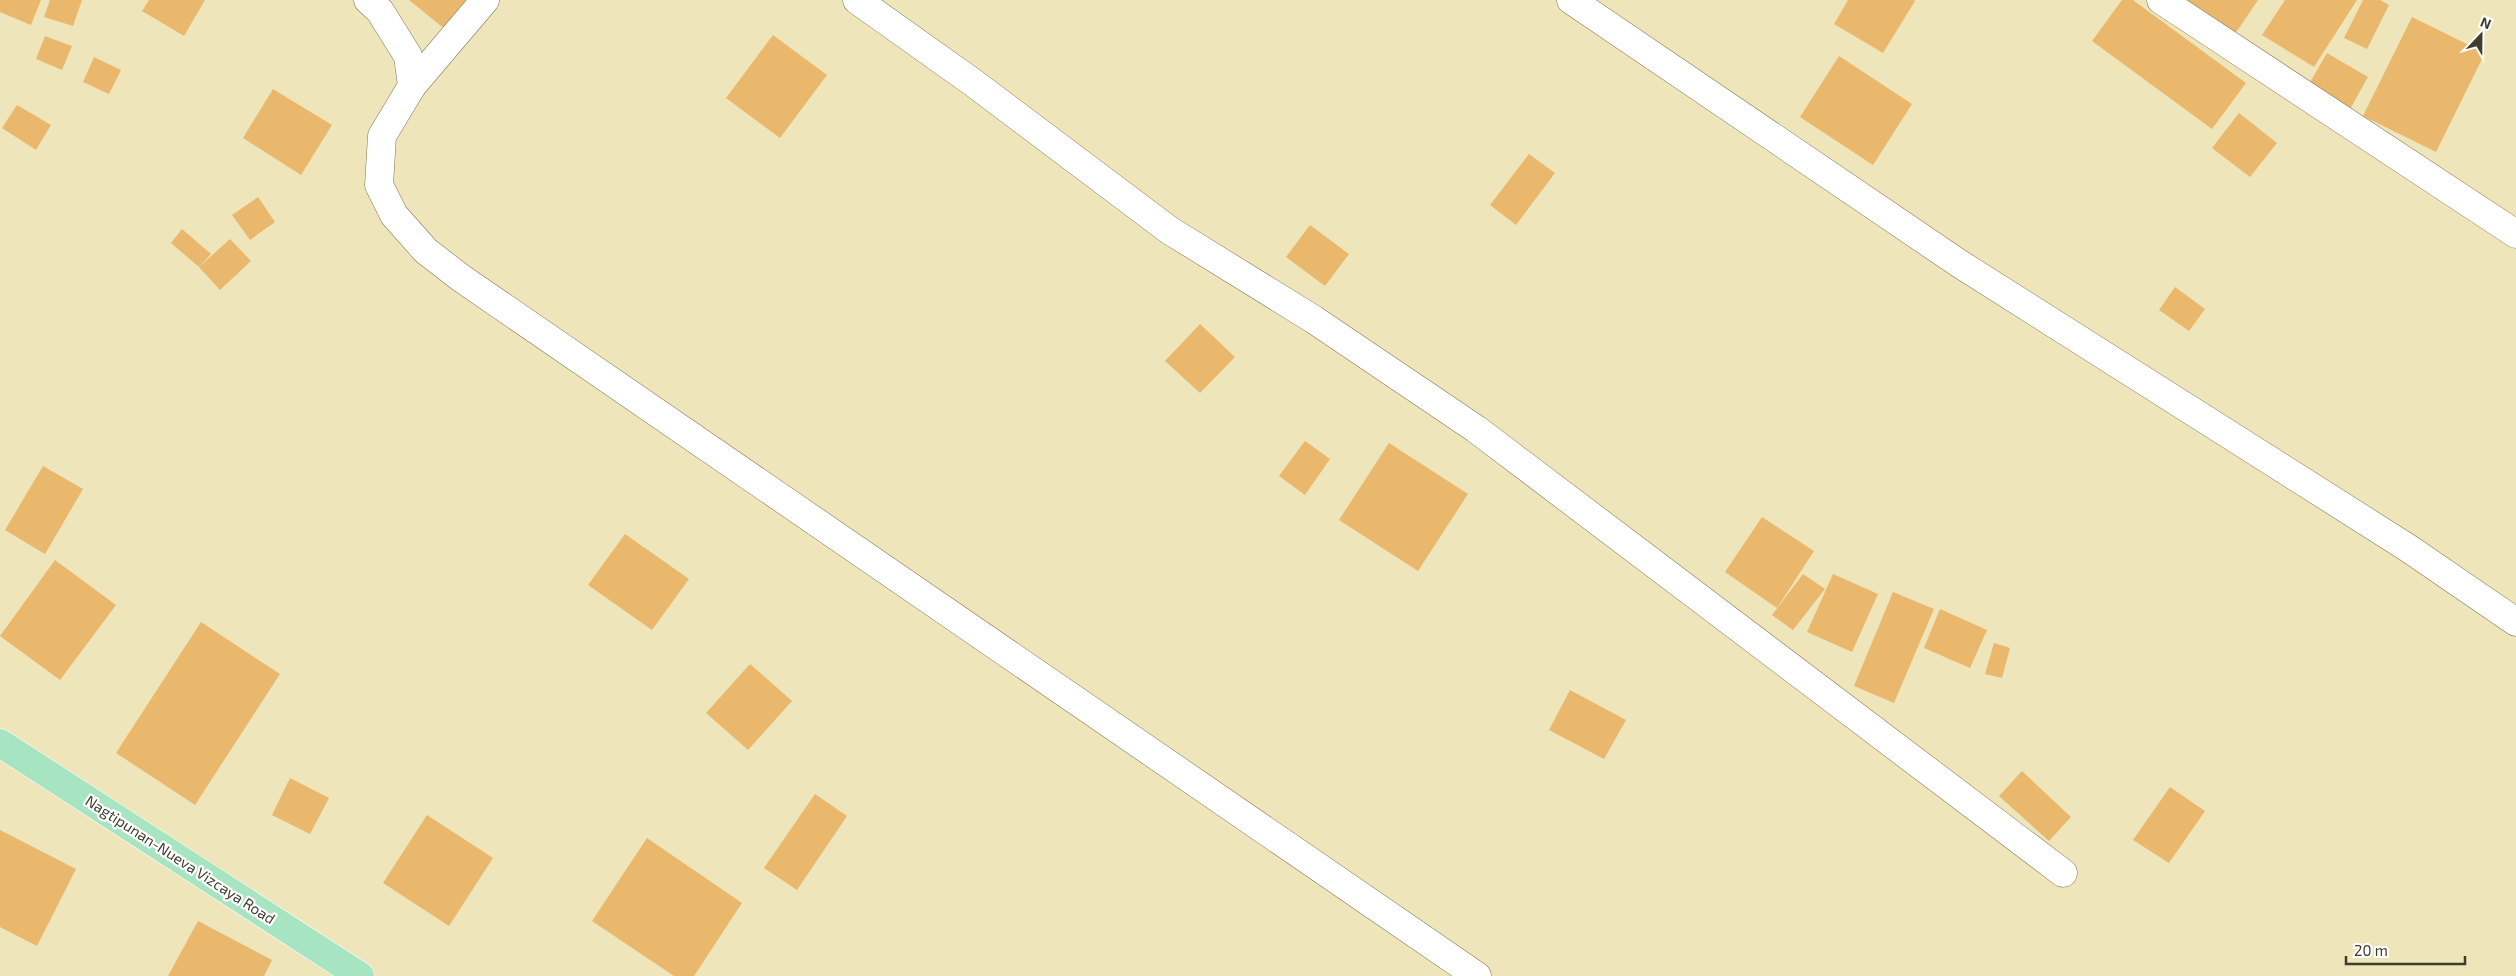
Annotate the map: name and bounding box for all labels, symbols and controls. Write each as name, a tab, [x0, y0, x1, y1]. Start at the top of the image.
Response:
north arrow	[2456, 10, 2506, 60]
text: N	[2478, 13, 2494, 32]
street label: Nagtipunan-Nueva Vizcaya Road	[82, 791, 279, 927]
scale bar	[2346, 934, 2465, 966]
text: 20 m	[2354, 941, 2388, 959]

